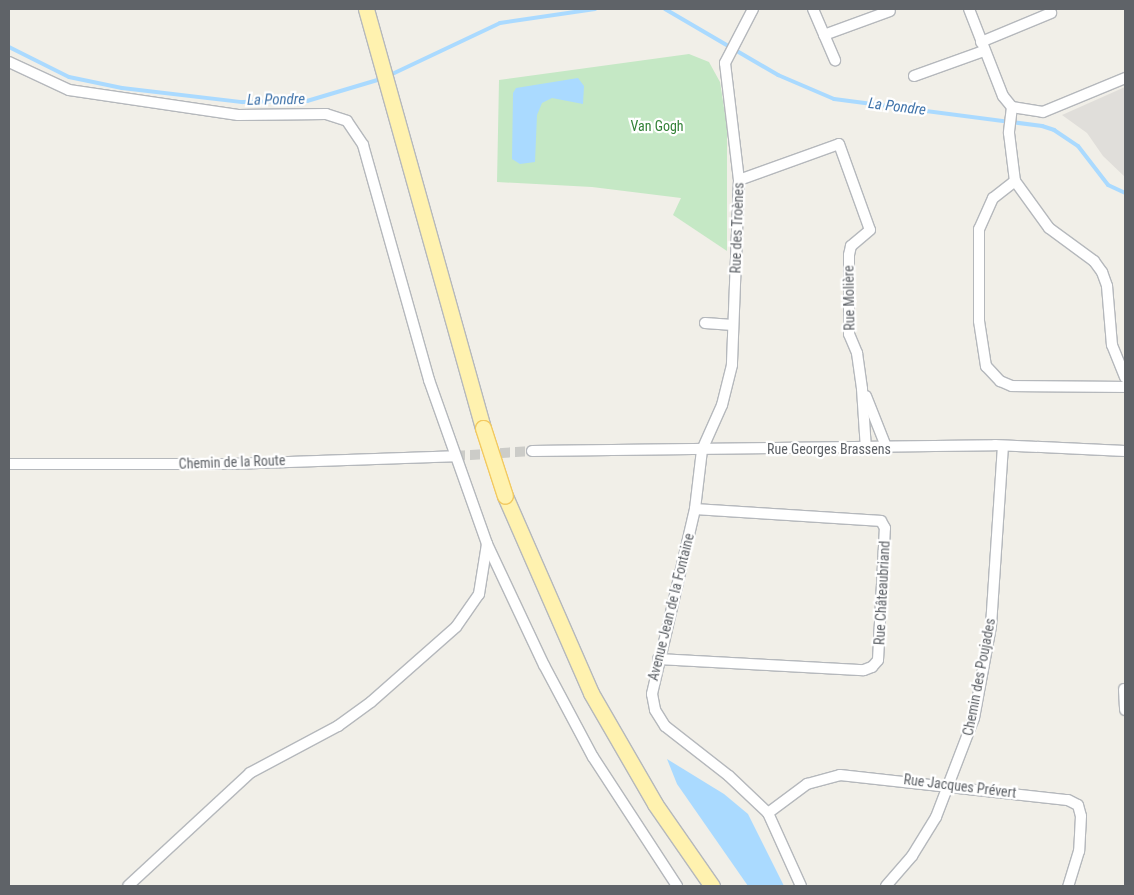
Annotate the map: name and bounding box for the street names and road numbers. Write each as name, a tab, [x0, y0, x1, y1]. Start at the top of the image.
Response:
street label: Rue des Troènes	[727, 182, 747, 274]
street label: Rue Molière	[840, 265, 858, 331]
street label: Rue Georges Brassens	[767, 441, 891, 457]
street label: Chemin de la Route	[178, 452, 286, 472]
street label: Avenue Jean de la Fontaine	[645, 532, 697, 682]
street label: Rue Châteaubriand	[871, 540, 893, 646]
street label: Chemin des Poujades	[959, 617, 999, 737]
street label: Rue Jacques Prévert	[903, 771, 1017, 801]

